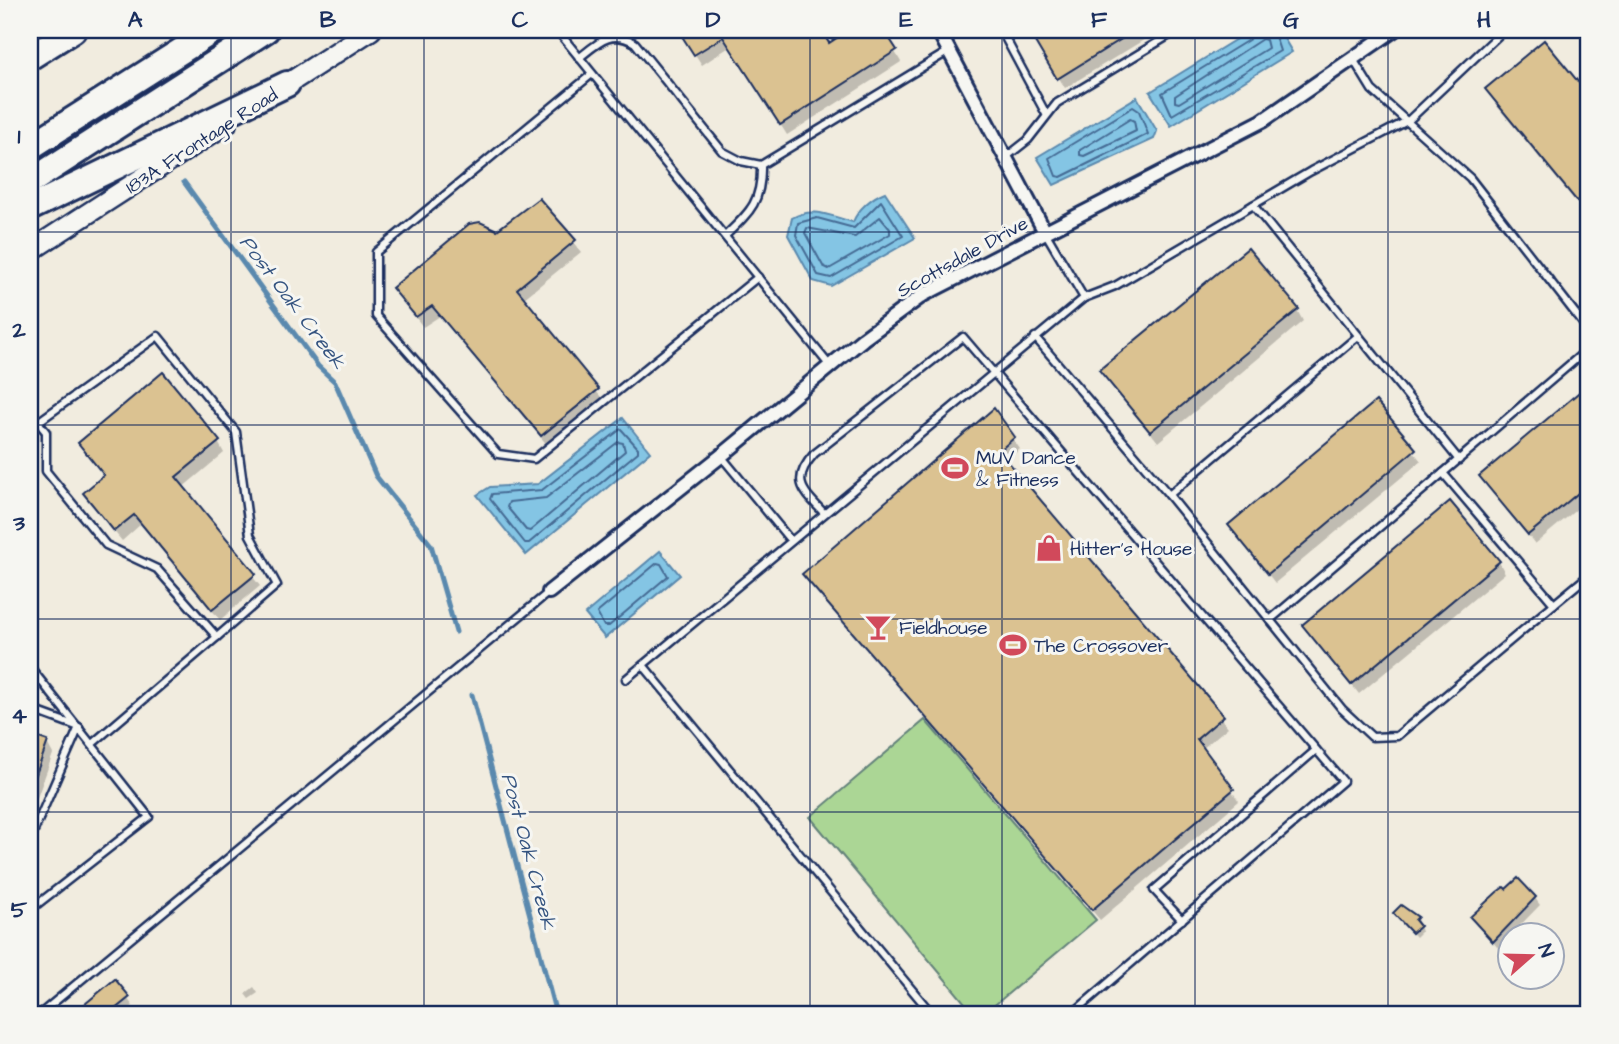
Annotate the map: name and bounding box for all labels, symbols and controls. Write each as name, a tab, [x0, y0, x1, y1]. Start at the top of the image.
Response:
text: A	[128, 4, 143, 36]
text: B	[320, 4, 337, 36]
text: C	[512, 4, 529, 36]
text: D	[706, 4, 721, 36]
text: E	[899, 4, 913, 36]
text: F	[1091, 4, 1108, 36]
text: G	[1283, 4, 1299, 36]
text: H	[1477, 4, 1491, 36]
street label: 183A Frontage Road	[120, 82, 284, 202]
text: 1	[18, 120, 21, 152]
street label: Scottsdale Drive	[892, 210, 1033, 304]
water label: Post Oak Creek	[233, 229, 353, 376]
text: 2	[11, 314, 26, 346]
place label: MUV Dance & Fitness	[976, 445, 1076, 494]
sports icon: MUV Dance & Fitness	[940, 453, 970, 483]
text: 3	[12, 507, 25, 539]
shop icon: Hitter's House	[1034, 533, 1064, 563]
place label: Hitter's House	[1070, 536, 1192, 563]
bar icon: Fieldhouse	[863, 612, 893, 642]
place label: Fieldhouse	[899, 615, 988, 642]
sports icon: The Crossover	[998, 630, 1028, 660]
place label: The Crossover	[1034, 633, 1169, 660]
text: 4	[11, 700, 27, 732]
water label: Post Oak Creek	[494, 770, 564, 934]
text: 5	[11, 894, 28, 926]
north arrow	[1496, 922, 1566, 992]
text: N	[1531, 940, 1560, 961]

